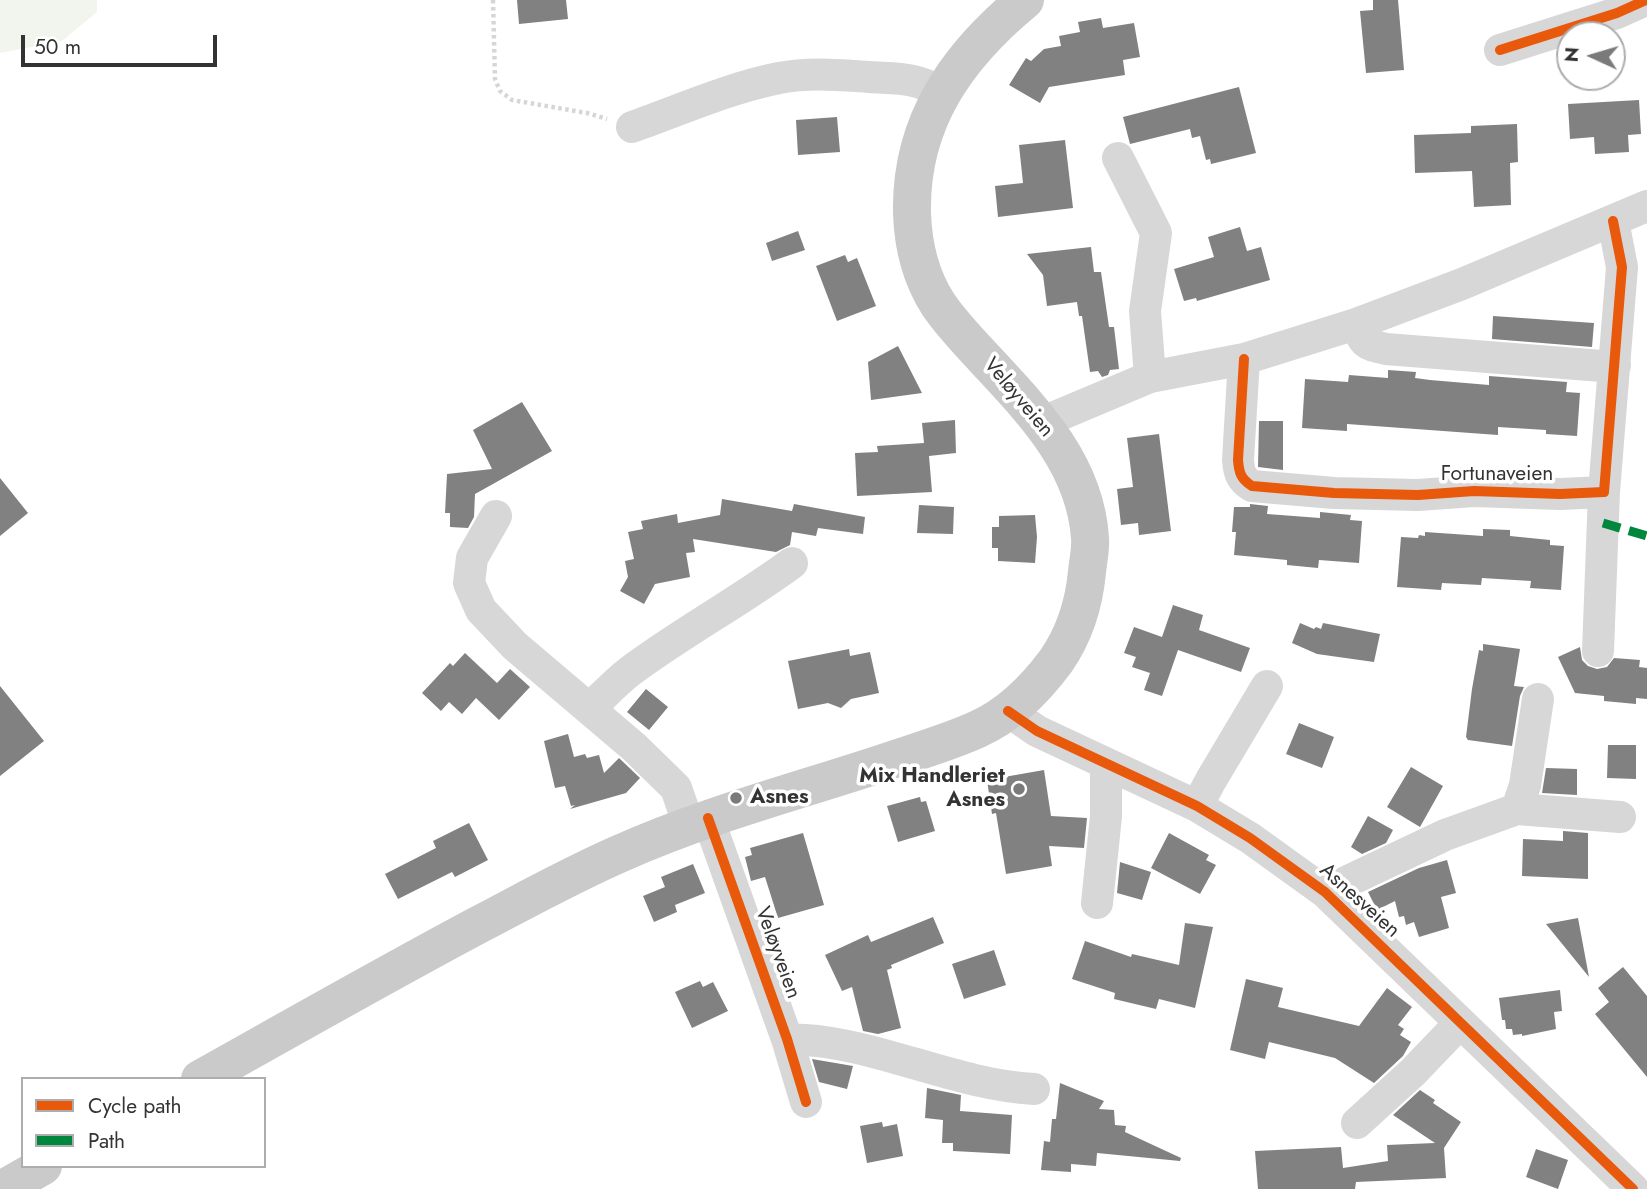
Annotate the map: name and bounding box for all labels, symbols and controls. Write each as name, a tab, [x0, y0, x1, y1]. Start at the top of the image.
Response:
scale bar	[24, 21, 220, 65]
north arrow	[1556, 21, 1626, 91]
text: 50 m	[34, 32, 81, 62]
text: N	[1558, 46, 1586, 63]
street label: Veløyveien	[978, 353, 1058, 443]
street label: Fortunaveien	[1441, 462, 1553, 488]
place label: Mix Handleriet Asnes	[859, 764, 1005, 814]
marker: Mix Handleriet Asnes	[1011, 781, 1027, 797]
place label: Asnes	[750, 785, 809, 811]
marker: Asnes	[728, 790, 744, 806]
street label: Asnesveien	[1314, 858, 1404, 944]
street label: Veløyveien	[749, 904, 805, 1002]
legend	[21, 1077, 266, 1168]
text: Cycle path	[88, 1091, 181, 1121]
text: Path	[88, 1126, 125, 1156]

